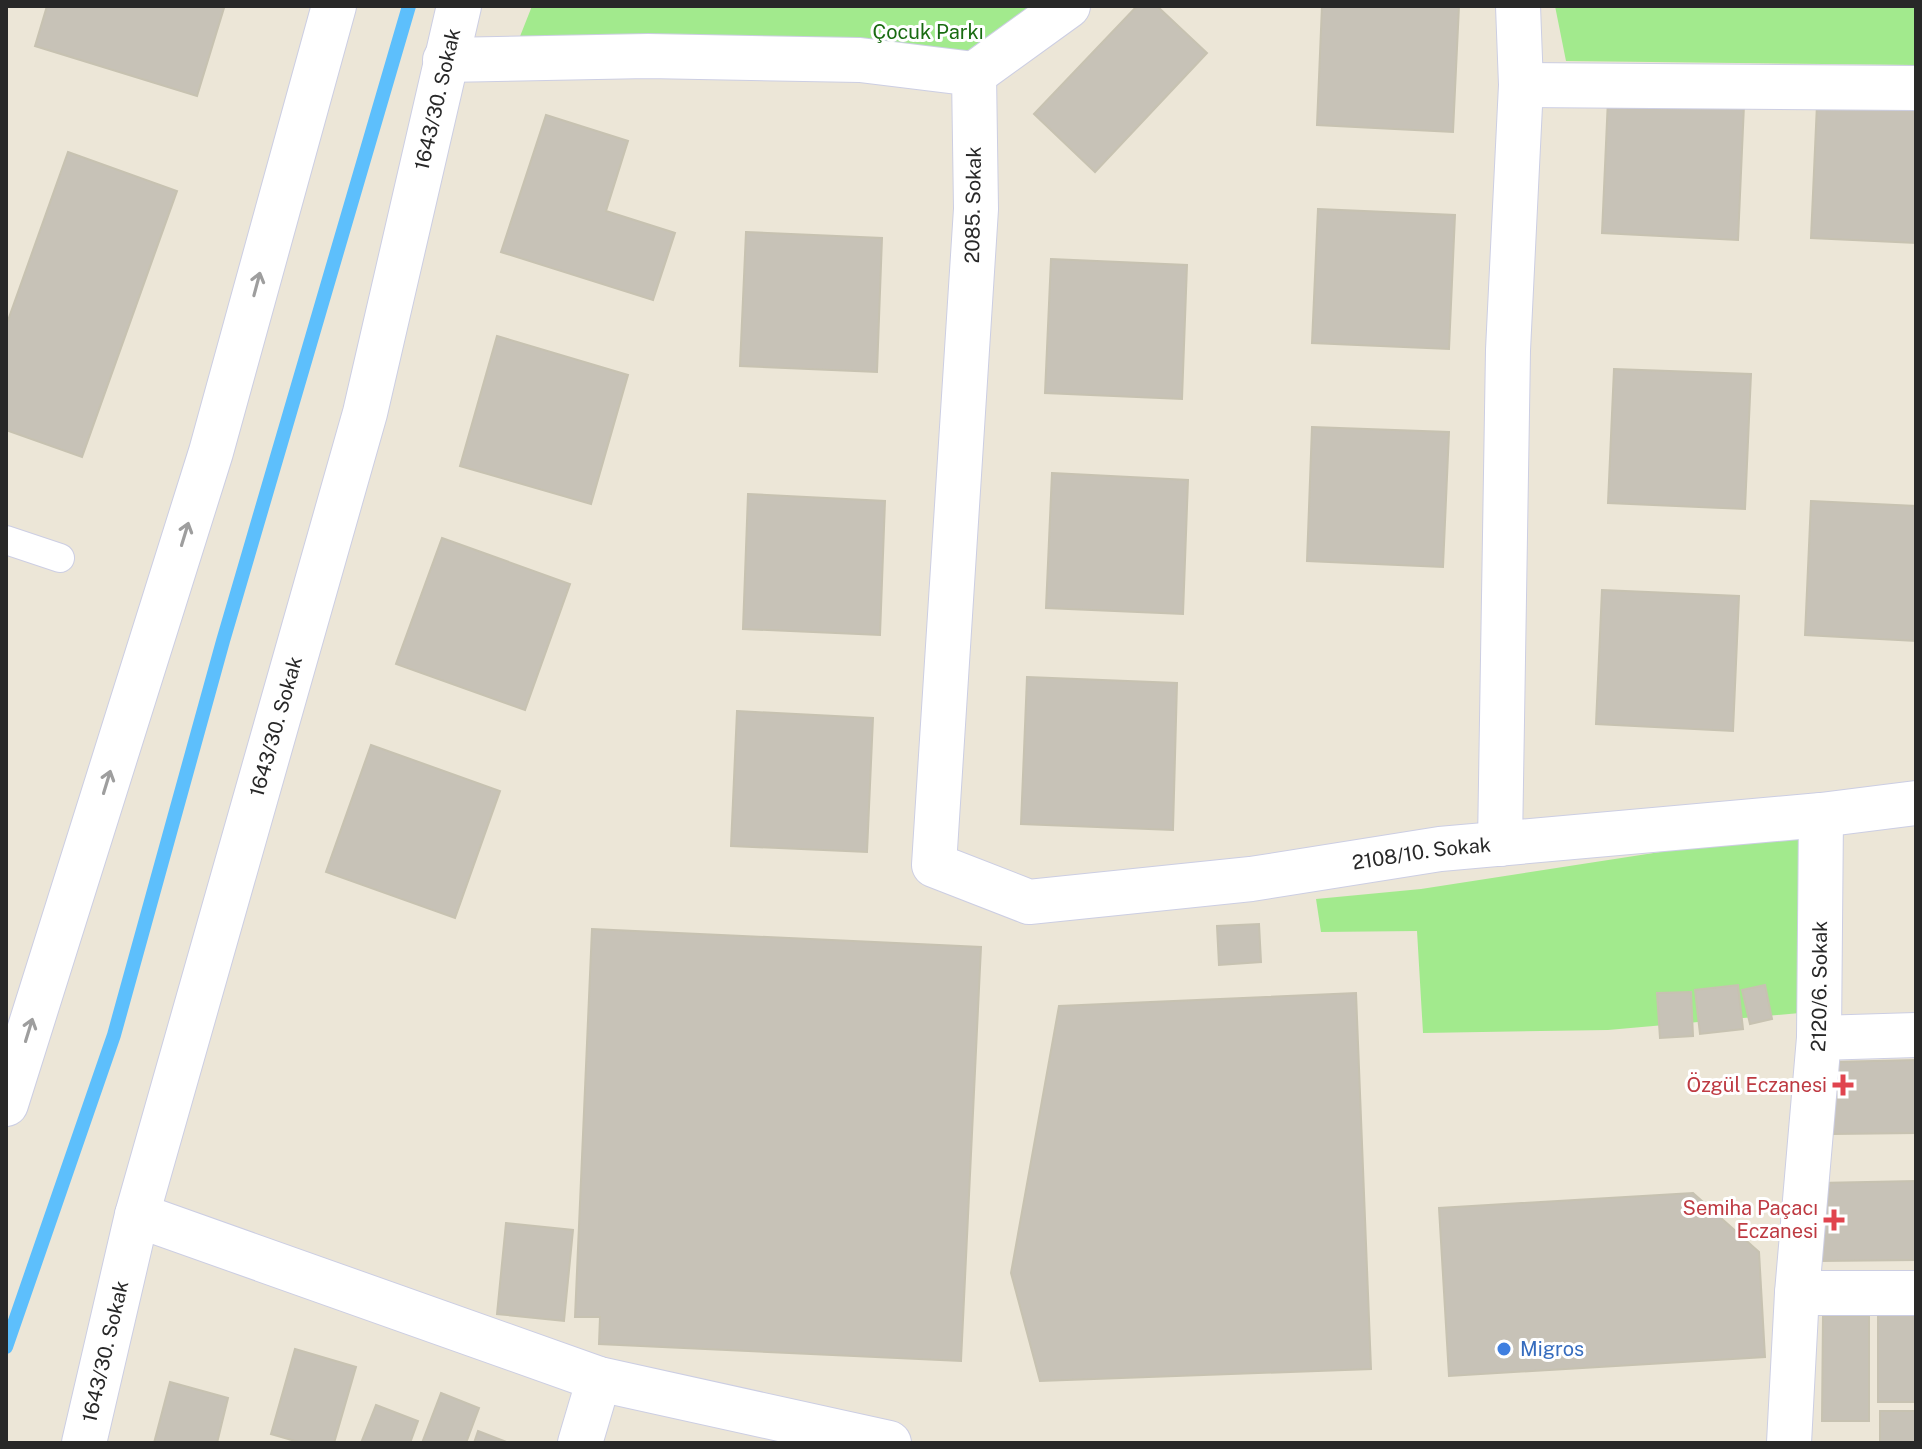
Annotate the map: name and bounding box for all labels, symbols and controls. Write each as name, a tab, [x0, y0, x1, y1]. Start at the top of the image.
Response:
park label: Çocuk Parkı	[872, 20, 984, 44]
street label: 1643/30. Sokak	[410, 26, 465, 172]
street label: 2085. Sokak	[960, 146, 986, 264]
one-way arrow	[250, 271, 265, 297]
one-way arrow	[178, 521, 193, 547]
street label: 1643/30. Sokak	[245, 654, 307, 799]
one-way arrow	[100, 769, 115, 795]
street label: 2108/10. Sokak	[1351, 833, 1492, 875]
street label: 2120/6. Sokak	[1806, 921, 1832, 1053]
one-way arrow	[23, 1017, 38, 1042]
place label: Özgül Eczanesi	[1686, 1072, 1827, 1097]
marker: Özgül Eczanesi	[1834, 1076, 1852, 1094]
place label: Semiha Paçacı Eczanesi	[1682, 1196, 1818, 1243]
marker: Semiha Paçacı Eczanesi	[1825, 1211, 1843, 1229]
street label: 1643/30. Sokak	[77, 1278, 133, 1425]
place label: Migros	[1520, 1337, 1584, 1361]
marker: Migros	[1495, 1340, 1513, 1358]

